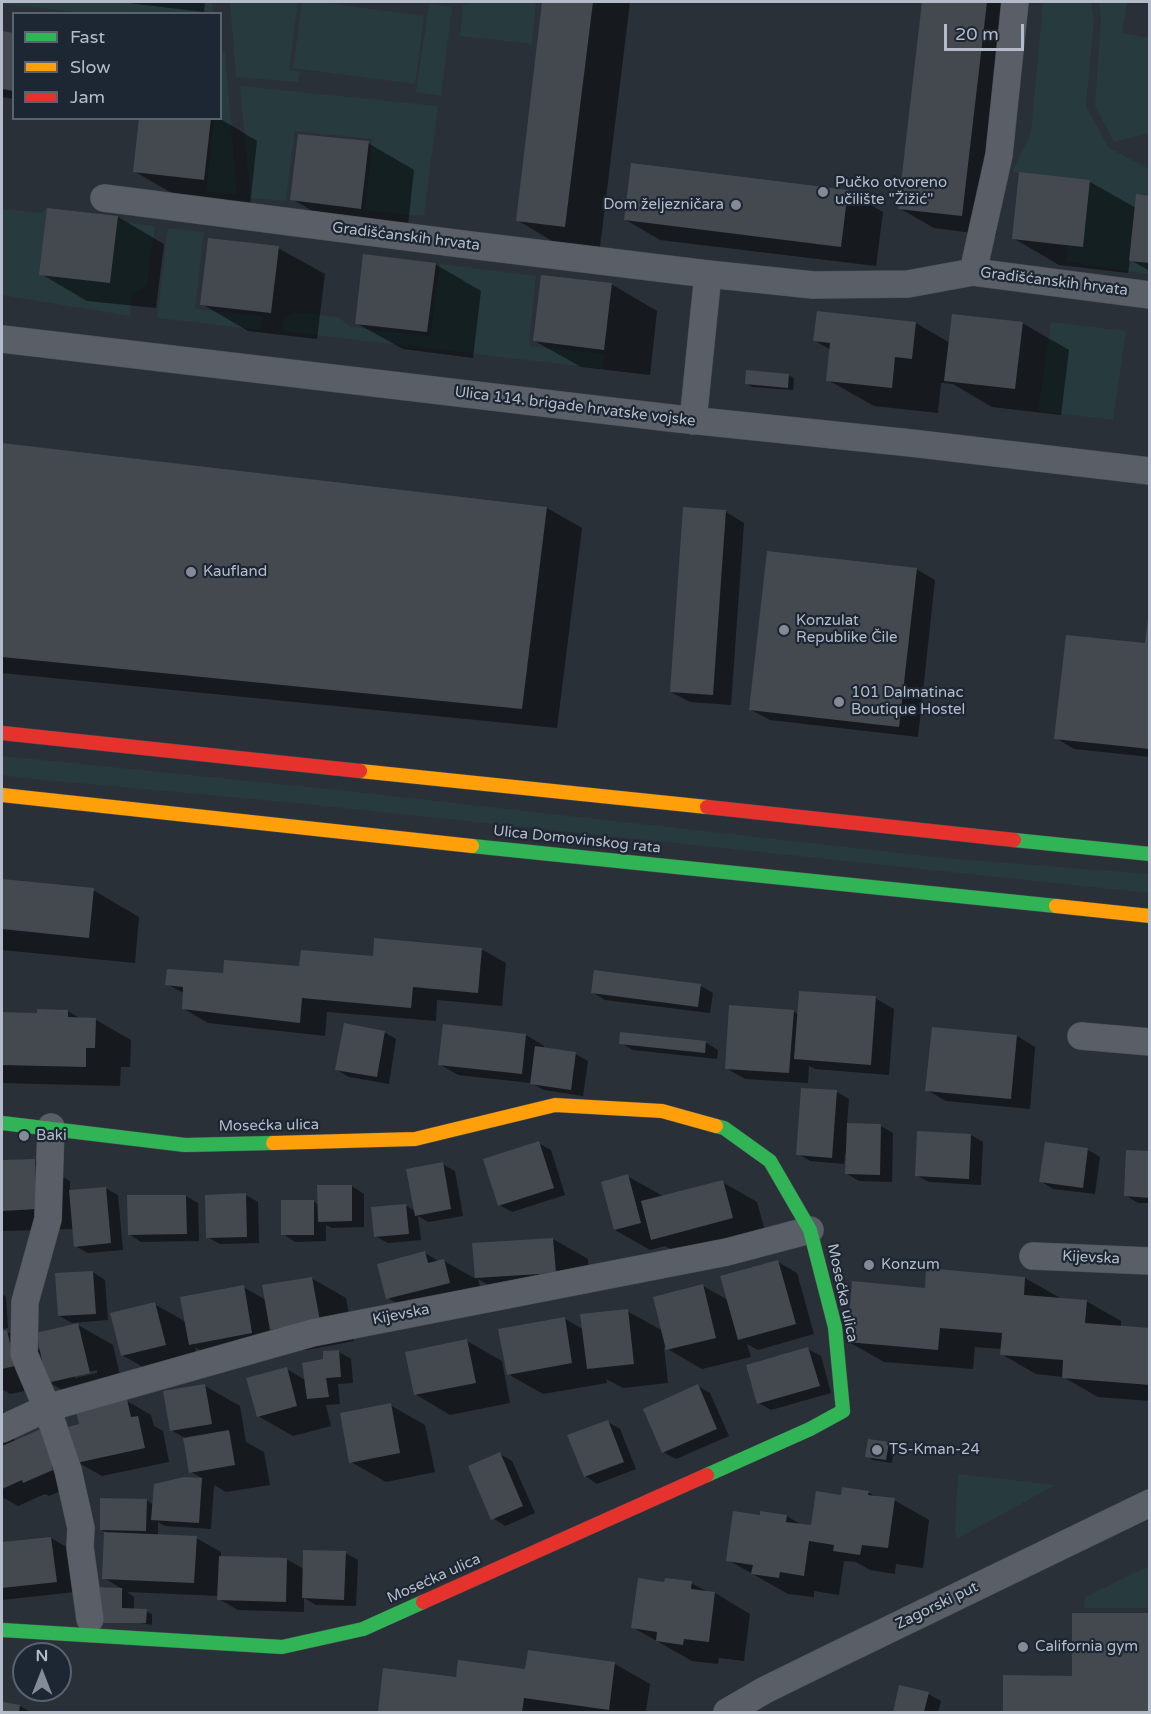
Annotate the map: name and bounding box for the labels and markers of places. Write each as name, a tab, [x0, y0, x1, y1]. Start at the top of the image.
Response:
place label: Pučko otvoreno učilište "Žižić"	[835, 174, 947, 209]
marker: Pučko otvoreno učilište "Žižić"	[816, 185, 830, 199]
place label: Dom željezničara	[603, 196, 724, 214]
marker: Dom željezničara	[729, 198, 743, 212]
place label: Kaufland	[203, 563, 267, 581]
marker: Kaufland	[184, 565, 198, 579]
place label: Konzulat Republike Čile	[796, 612, 898, 647]
marker: Konzulat Republike Čile	[777, 623, 791, 637]
place label: 101 Dalmatinac Boutique Hostel	[851, 684, 965, 719]
marker: 101 Dalmatinac Boutique Hostel	[832, 695, 846, 709]
place label: Baki	[36, 1127, 67, 1145]
marker: Baki	[17, 1129, 31, 1143]
place label: Konzum	[881, 1256, 940, 1274]
marker: Konzum	[862, 1258, 876, 1272]
place label: TS-Kman-24	[889, 1441, 980, 1459]
marker: TS-Kman-24	[870, 1443, 884, 1457]
place label: California gym	[1035, 1638, 1138, 1656]
marker: California gym	[1016, 1640, 1030, 1654]

